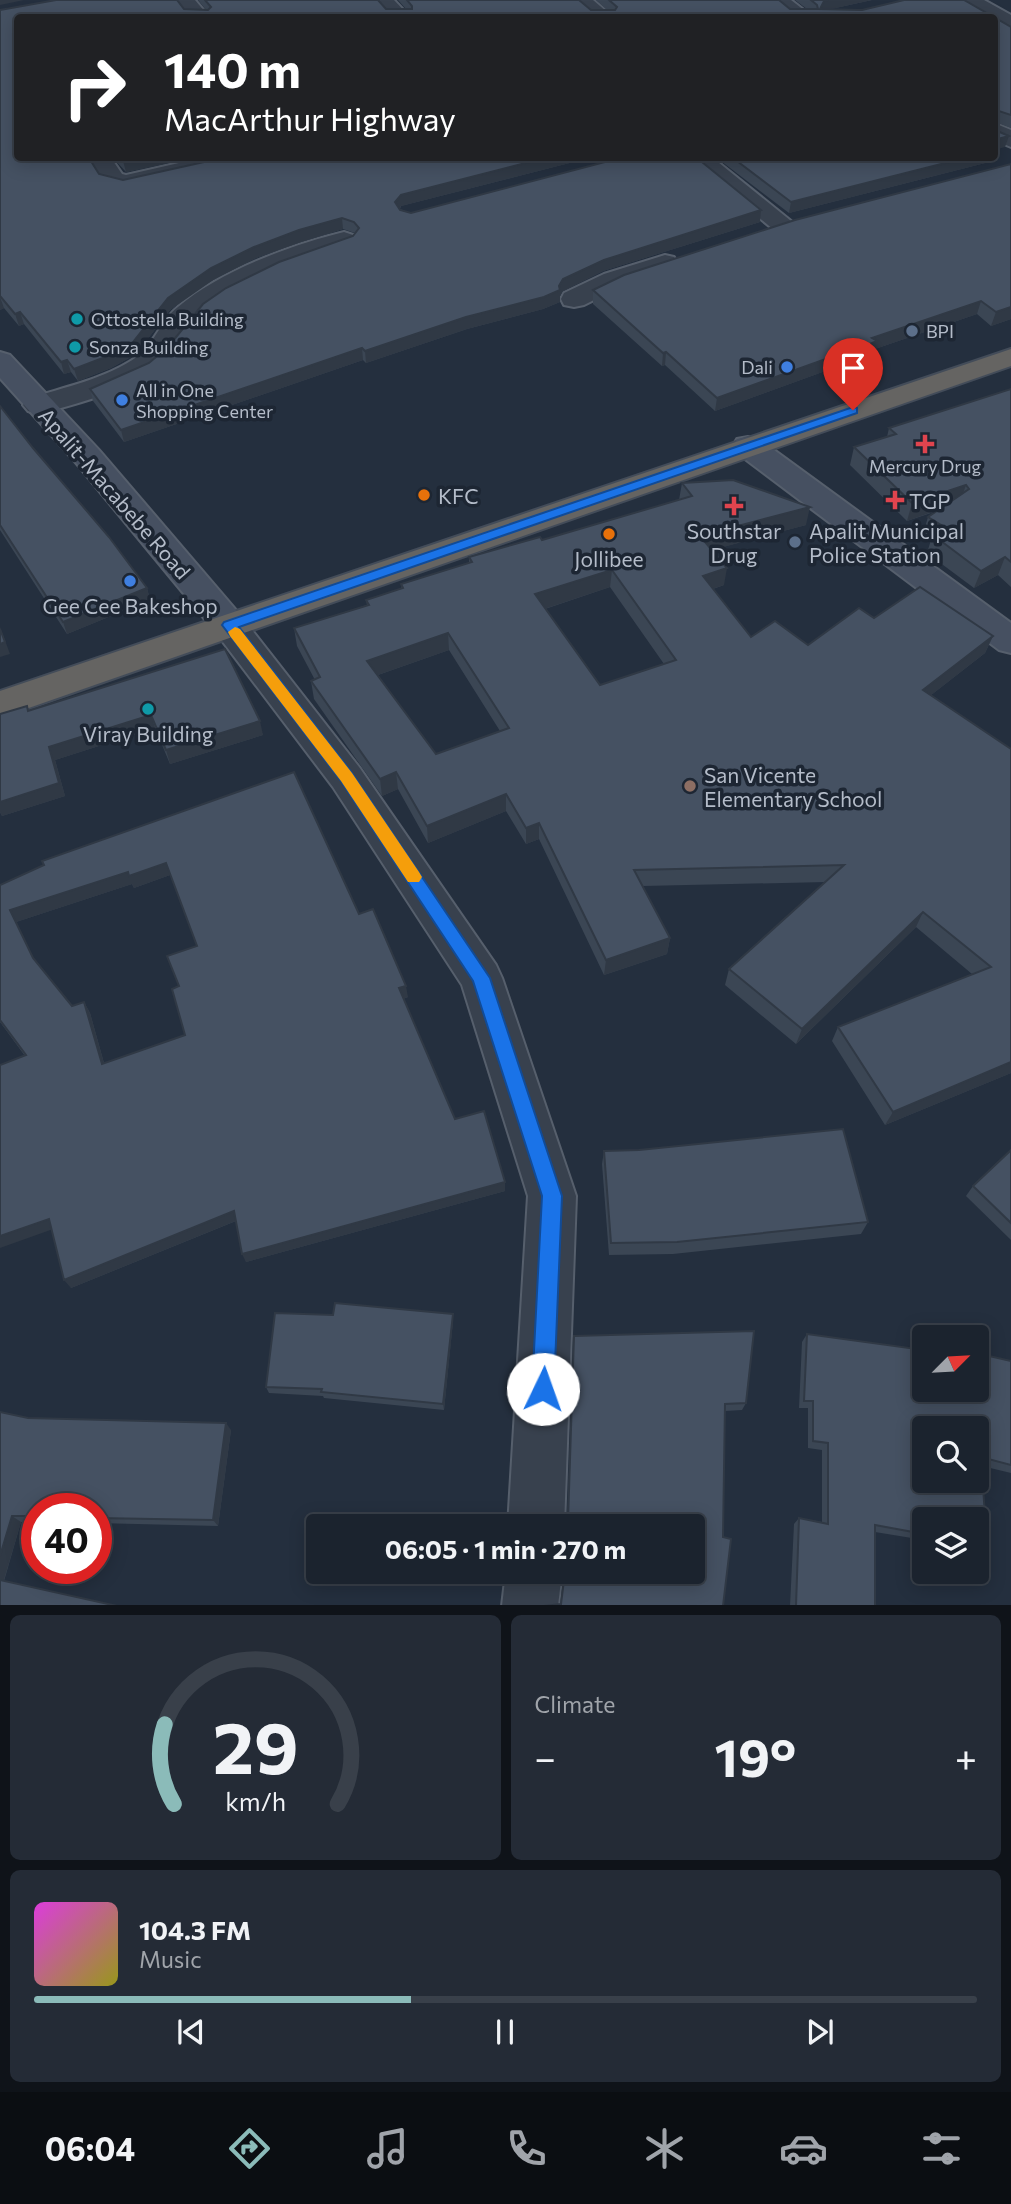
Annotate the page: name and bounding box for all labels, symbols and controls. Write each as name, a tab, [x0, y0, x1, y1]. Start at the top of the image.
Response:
text: 140 m	[164, 38, 301, 98]
icon: right	[49, 42, 140, 133]
text: MacArthur Highway	[164, 98, 456, 138]
place label: Ottostella Building	[91, 308, 244, 330]
marker: Ottostella Building	[69, 311, 85, 327]
place label: BPI	[926, 320, 954, 342]
marker: BPI	[904, 323, 920, 339]
place label: Sonza Building	[89, 336, 209, 358]
pin	[823, 338, 883, 410]
marker: Sonza Building	[67, 339, 83, 355]
icon: arrive	[834, 349, 872, 387]
place label: Dali	[741, 356, 773, 378]
marker: Dali	[779, 359, 795, 375]
place label: All in One Shopping Center	[136, 379, 273, 422]
marker: All in One Shopping Center	[114, 392, 130, 408]
street label: Apalit-Macabebe Road	[34, 402, 196, 584]
marker: Mercury Drug	[917, 436, 933, 452]
place label: Mercury Drug	[869, 455, 982, 477]
place label: KFC	[438, 483, 479, 508]
marker: KFC	[416, 487, 432, 503]
place label: TGP	[909, 488, 950, 513]
marker: TGP	[887, 492, 903, 508]
marker: Southstar Drug	[726, 498, 742, 514]
place label: Southstar Drug	[687, 518, 781, 567]
place label: Apalit Municipal Police Station	[809, 518, 964, 567]
marker: Jollibee	[601, 526, 617, 542]
marker: Apalit Municipal Police Station	[787, 534, 803, 550]
place label: Jollibee	[574, 546, 644, 571]
marker: Gee Cee Bakeshop	[122, 573, 138, 589]
place label: Gee Cee Bakeshop	[42, 593, 218, 618]
marker: Viray Building	[140, 701, 156, 717]
place label: Viray Building	[83, 721, 213, 746]
place label: San Vicente Elementary School	[704, 762, 882, 811]
marker: San Vicente Elementary School	[682, 778, 698, 794]
north arrow	[912, 1325, 989, 1402]
map controls	[912, 1325, 989, 1584]
position arrow	[506, 1352, 580, 1426]
button: search	[912, 1416, 989, 1493]
speed limit sign: 40	[21, 1493, 112, 1584]
button: layers	[912, 1507, 989, 1584]
text: 06:05 · 1 min · 270 m	[385, 1533, 626, 1564]
text: Climate	[535, 1690, 616, 1718]
text: 29	[212, 1700, 298, 1789]
text: 19°	[715, 1724, 796, 1788]
text: −	[535, 1733, 556, 1780]
text: +	[955, 1733, 977, 1780]
text: km/h	[225, 1785, 286, 1815]
text: 104.3 FM	[139, 1914, 251, 1945]
text: Music	[139, 1945, 202, 1973]
icon: previous	[172, 2013, 210, 2051]
icon: pause	[486, 2013, 524, 2051]
icon: next	[801, 2013, 839, 2051]
icon: directions	[225, 2124, 274, 2173]
icon: music	[363, 2124, 412, 2173]
icon: phone	[502, 2124, 551, 2173]
icon: climate	[640, 2124, 689, 2173]
icon: car	[779, 2124, 828, 2173]
icon: filters	[917, 2124, 966, 2173]
text: 06:04	[45, 2128, 135, 2168]

